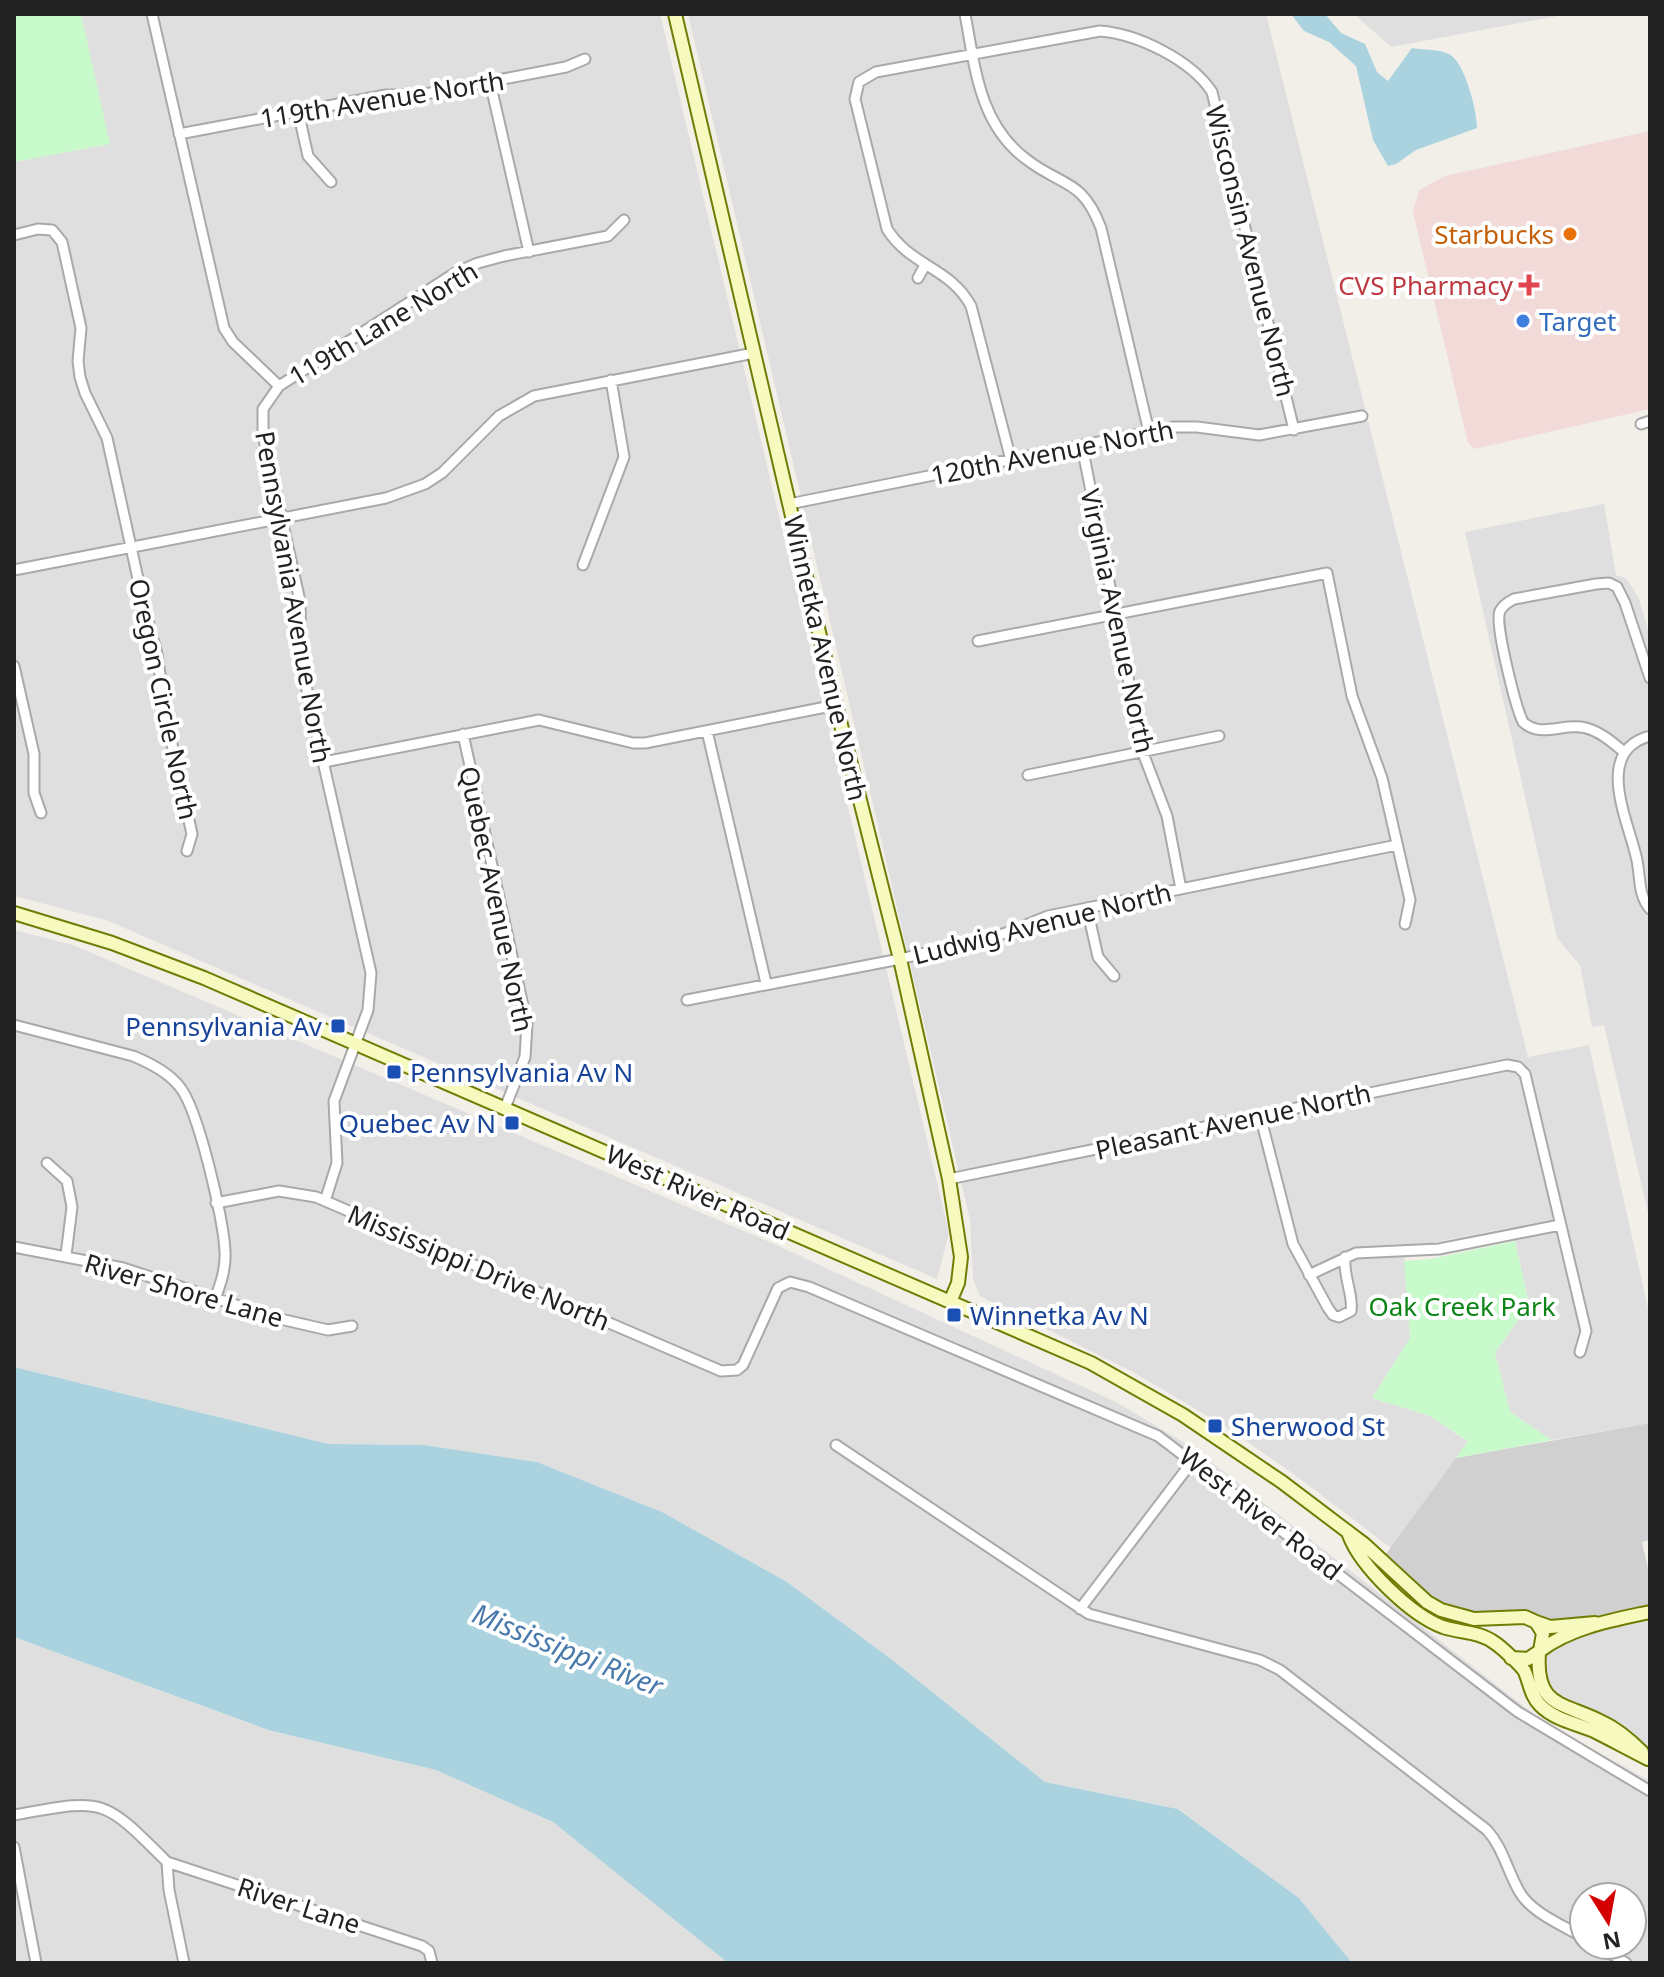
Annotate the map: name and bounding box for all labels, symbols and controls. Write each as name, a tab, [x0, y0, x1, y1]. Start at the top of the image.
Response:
street label: 119th Avenue North	[257, 62, 507, 136]
street label: Wisconsin Avenue North	[1197, 101, 1305, 401]
place label: Starbucks	[1434, 216, 1554, 252]
marker: Starbucks	[1561, 225, 1579, 243]
street label: 119th Lane North	[282, 252, 484, 394]
place label: CVS Pharmacy	[1338, 267, 1514, 303]
marker: CVS Pharmacy	[1520, 276, 1538, 294]
place label: Target	[1539, 303, 1616, 339]
marker: Target	[1514, 312, 1532, 330]
street label: 120th Avenue North	[928, 411, 1176, 493]
street label: Pennsylvania Avenue North	[247, 428, 341, 766]
street label: Virginia Avenue North	[1072, 486, 1164, 756]
street label: Winnetka Avenue North	[776, 512, 876, 804]
street label: Oregon Circle North	[121, 575, 207, 823]
street label: Quebec Avenue North	[451, 763, 543, 1035]
street label: Ludwig Avenue North	[909, 873, 1175, 973]
place label: Pennsylvania Av	[125, 1008, 323, 1044]
marker: Pennsylvania Av	[329, 1017, 347, 1035]
place label: Pennsylvania Av N	[410, 1054, 633, 1090]
marker: Pennsylvania Av N	[385, 1063, 403, 1081]
street label: Pleasant Avenue North	[1092, 1074, 1374, 1168]
place label: Quebec Av N	[339, 1105, 496, 1141]
marker: Quebec Av N	[503, 1114, 521, 1132]
street label: West River Road	[600, 1135, 796, 1249]
street label: Mississippi Drive North	[342, 1195, 616, 1339]
street label: River Shore Lane	[81, 1244, 287, 1336]
park label: Oak Creek Park	[1368, 1288, 1556, 1324]
place label: Winnetka Av N	[970, 1297, 1149, 1333]
marker: Winnetka Av N	[945, 1306, 963, 1324]
place label: Sherwood St	[1231, 1408, 1385, 1444]
marker: Sherwood St	[1206, 1417, 1224, 1435]
street label: West River Road	[1172, 1438, 1350, 1588]
water label: Mississippi River	[467, 1594, 670, 1705]
street label: River Lane	[233, 1868, 365, 1942]
north arrow	[1568, 1881, 1648, 1961]
text: N	[1600, 1925, 1624, 1958]

